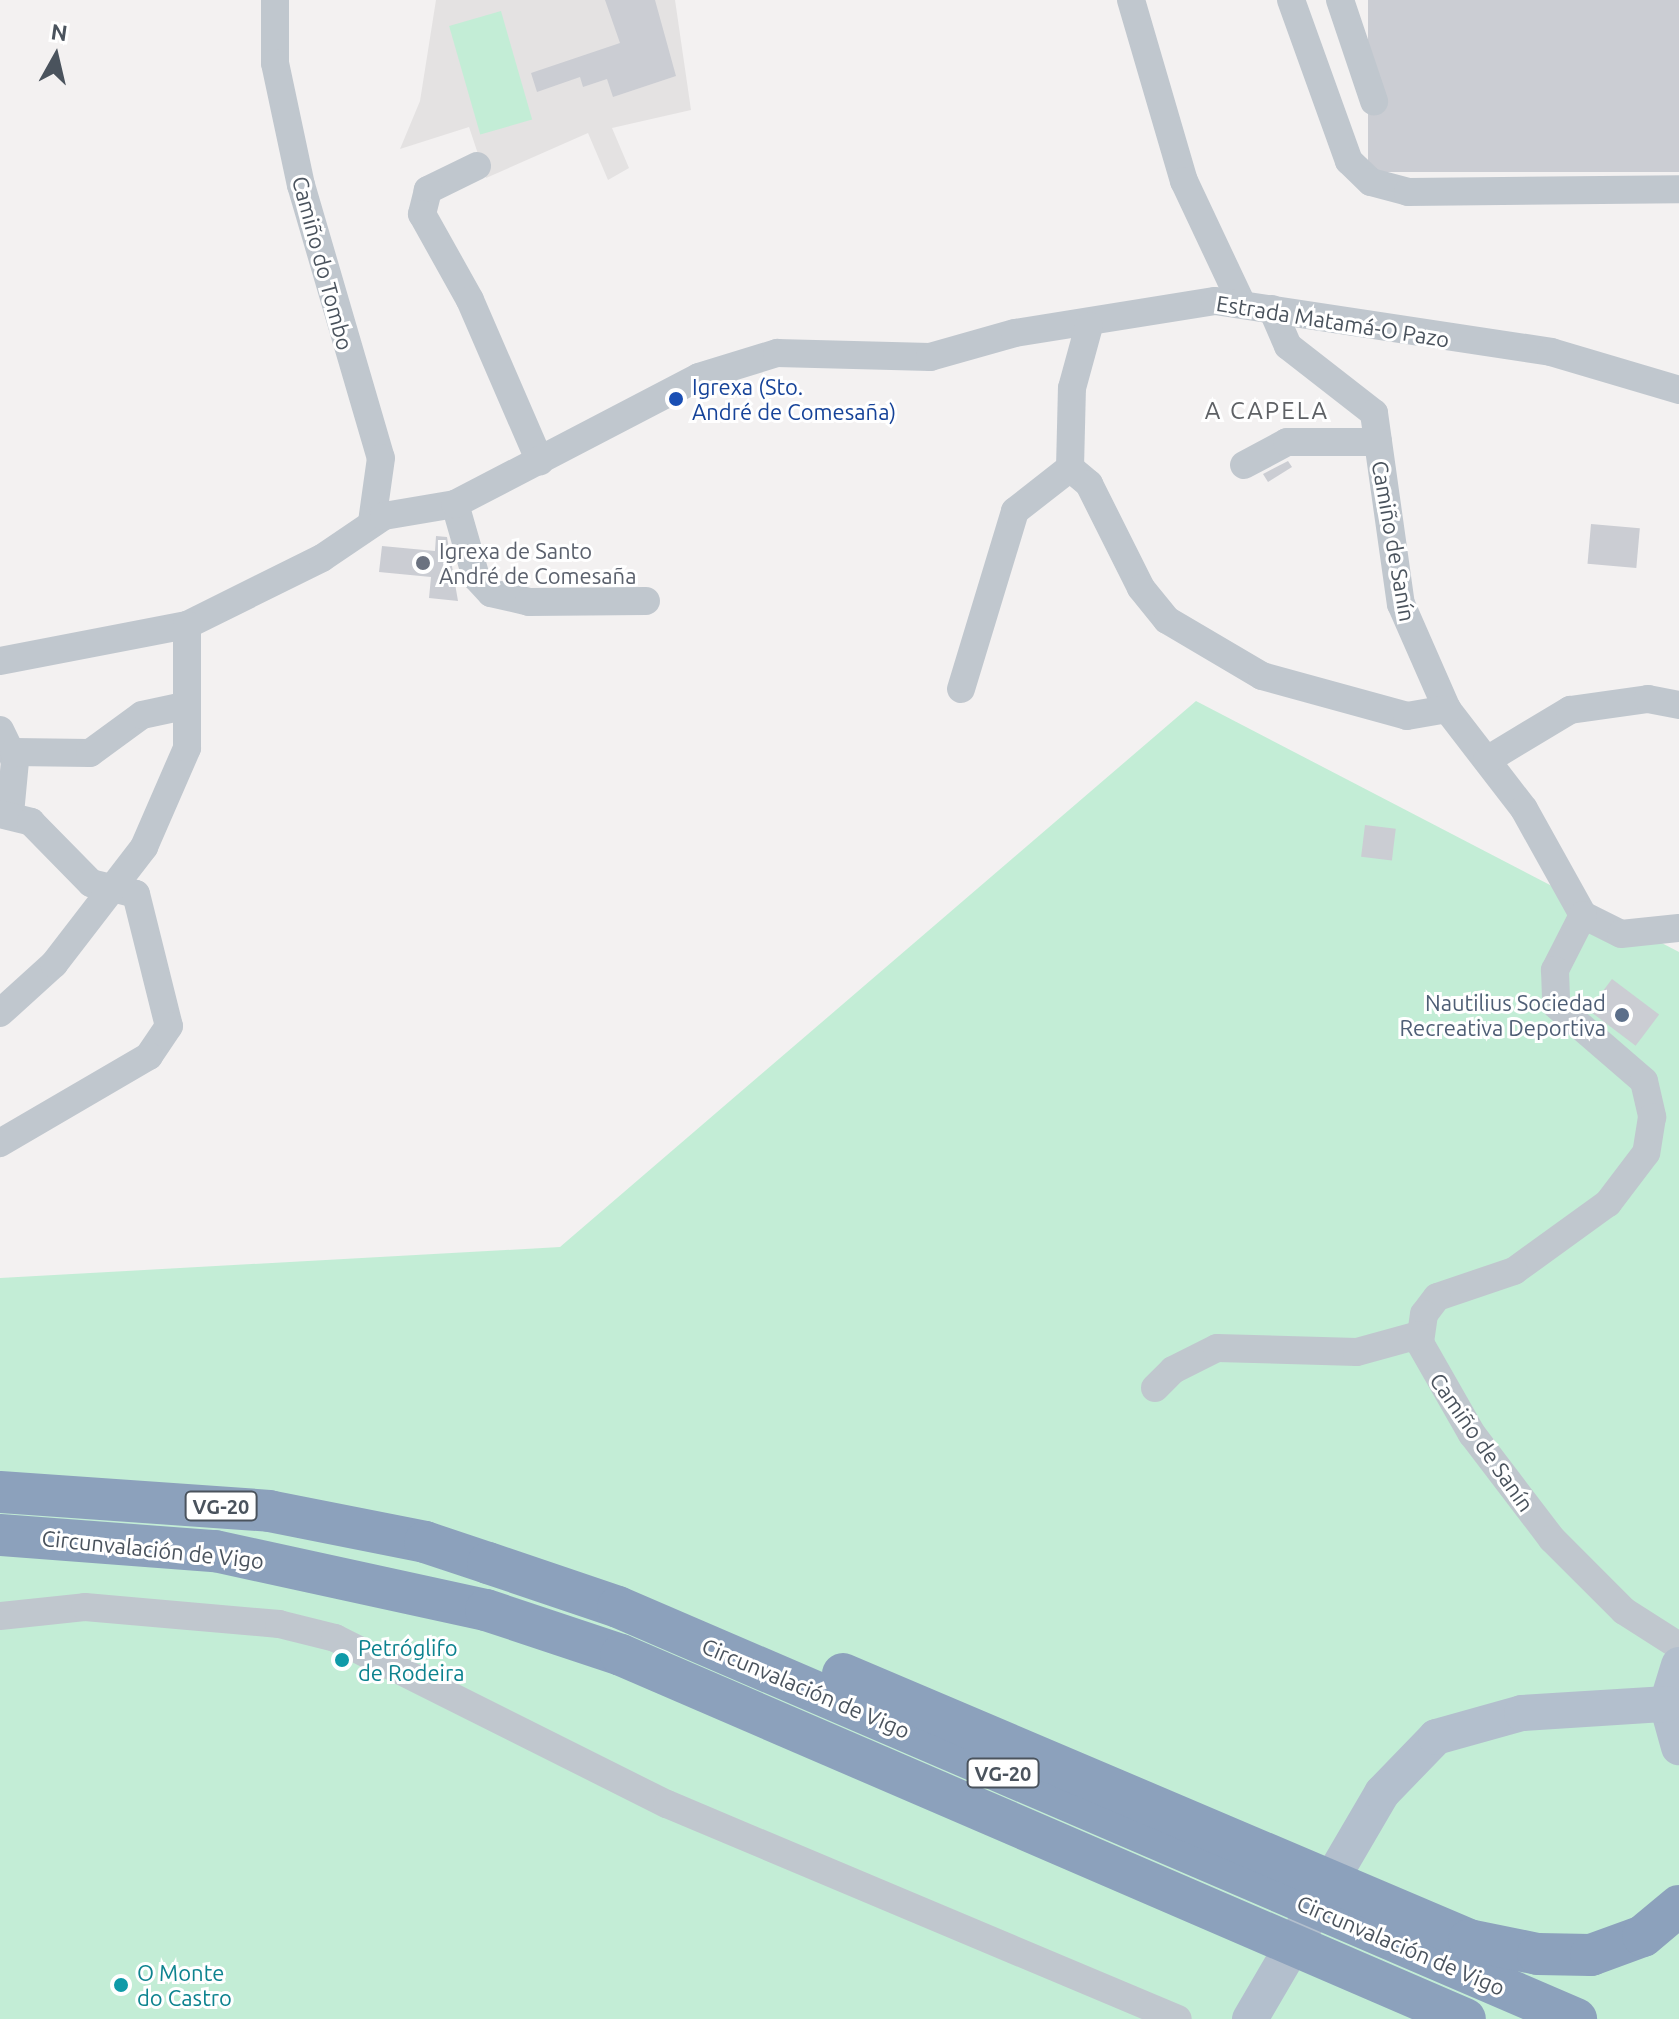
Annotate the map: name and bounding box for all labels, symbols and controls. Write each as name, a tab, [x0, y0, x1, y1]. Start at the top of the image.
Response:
north arrow	[16, 16, 96, 96]
text: N	[50, 18, 69, 45]
street label: Camiño do Tombo	[287, 173, 359, 353]
street label: Estrada Matamá-O Pazo	[1215, 290, 1451, 352]
place label: Igrexa (Sto. André de Comesaña)	[692, 373, 896, 424]
marker: Igrexa (Sto. André de Comesaña)	[667, 390, 685, 408]
district label: A CAPELA	[1205, 397, 1329, 425]
street label: Camiño de Sanín	[1367, 458, 1421, 624]
place label: Igrexa de Santo André de Comesaña	[439, 537, 636, 588]
marker: Igrexa de Santo André de Comesaña	[414, 554, 432, 572]
place label: Nautilius Sociedad Recreativa Deportiva	[1399, 989, 1606, 1040]
marker: Nautilius Sociedad Recreativa Deportiva	[1613, 1006, 1631, 1024]
street label: Camiño de Sanín	[1424, 1368, 1540, 1516]
road number: VG-20	[183, 1490, 259, 1522]
street label: Circunvalación de Vigo	[41, 1524, 265, 1574]
street label: Circunvalación de Vigo	[698, 1632, 914, 1744]
place label: Petróglifo de Rodeira	[358, 1634, 465, 1686]
marker: Petróglifo de Rodeira	[333, 1651, 351, 1669]
road number: VG-20	[965, 1757, 1041, 1789]
street label: Circunvalación de Vigo	[1293, 1889, 1509, 2001]
place label: O Monte do Castro	[137, 1959, 232, 2010]
marker: O Monte do Castro	[112, 1976, 130, 1994]

